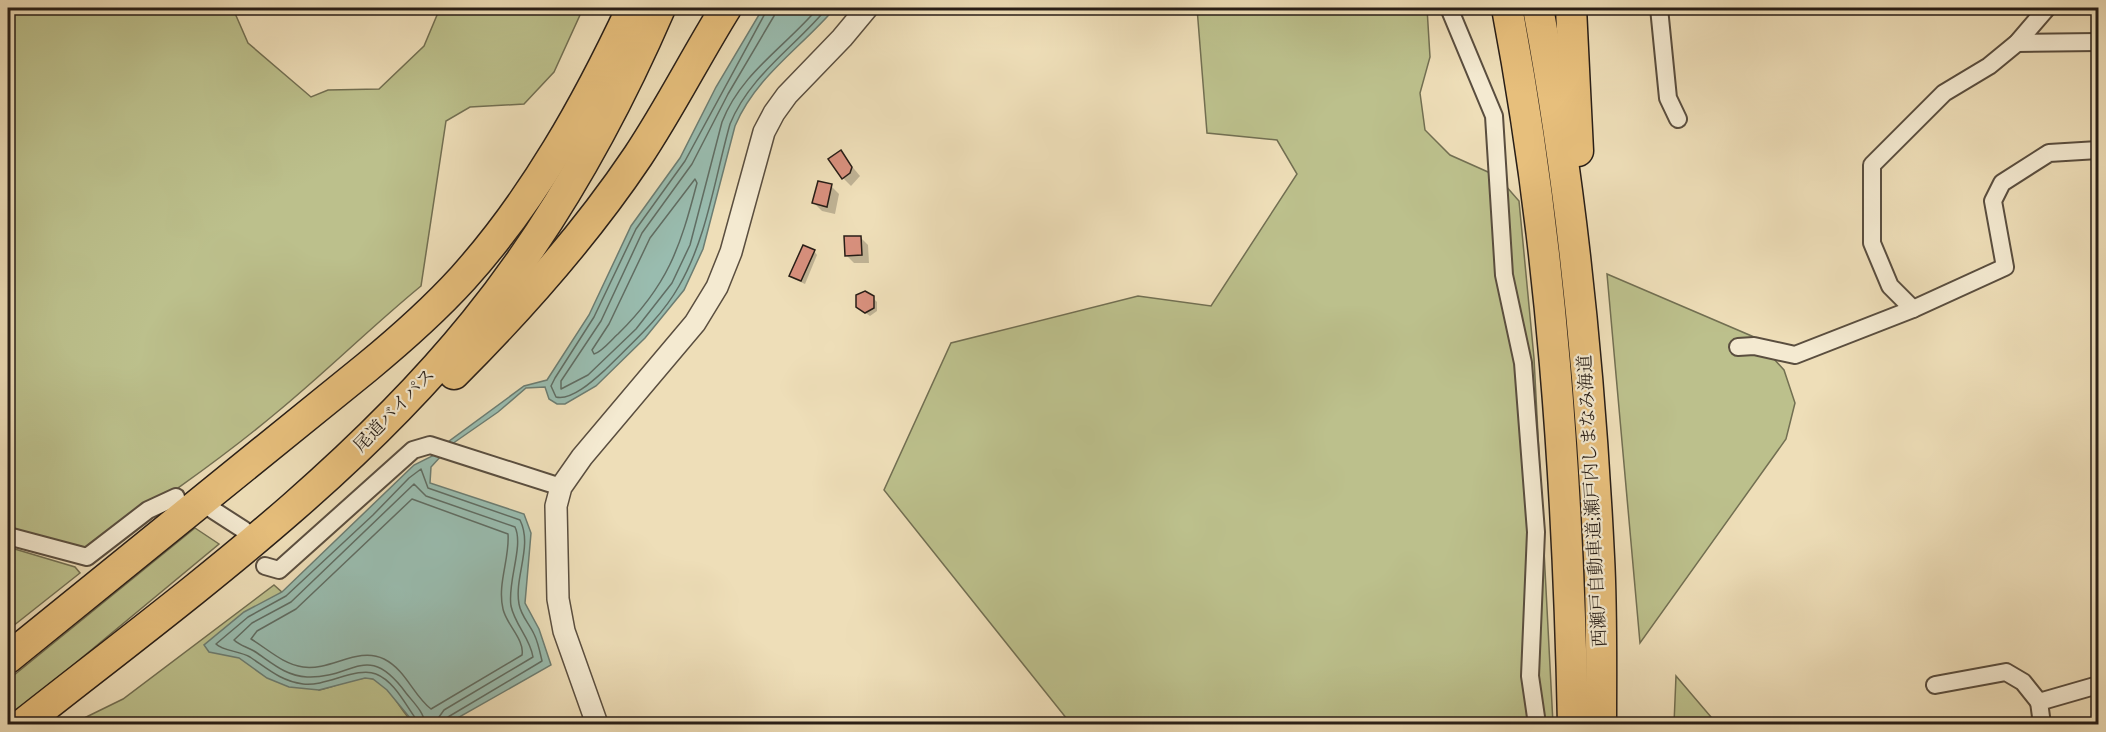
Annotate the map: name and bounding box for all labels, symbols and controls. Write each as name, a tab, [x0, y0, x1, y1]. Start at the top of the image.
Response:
street label: 西瀬戸自動車道;瀬戸内しまなみ海道	[1574, 354, 1611, 648]
street label: 尾道バイパス	[349, 364, 439, 456]

